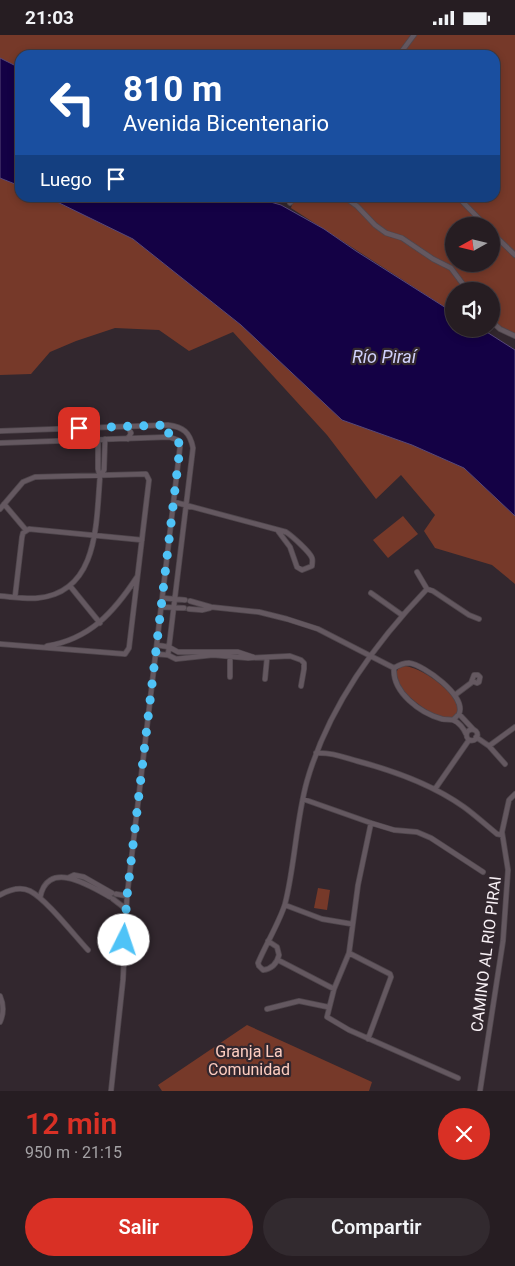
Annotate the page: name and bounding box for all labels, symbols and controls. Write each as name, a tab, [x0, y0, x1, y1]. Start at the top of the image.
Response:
text: 21:03	[25, 6, 74, 29]
text: 810 m	[123, 69, 222, 110]
icon: left	[40, 70, 105, 135]
text: Avenida Bicentenario	[123, 111, 329, 136]
icon: arrive	[102, 165, 130, 193]
text: Luego	[40, 168, 92, 191]
north arrow	[445, 217, 500, 273]
map controls	[445, 217, 500, 337]
button: sound	[445, 282, 500, 337]
water label: Río Piraí	[352, 346, 419, 367]
pin	[58, 407, 100, 449]
icon: arrive	[65, 414, 93, 442]
street label: CAMINO AL RIO PIRAI	[467, 875, 505, 1033]
position arrow	[97, 913, 149, 965]
park label: Granja La Comunidad	[208, 1042, 290, 1079]
text: 12 min	[25, 1106, 117, 1141]
button: close	[438, 1108, 490, 1160]
text: 950 m · 21:15	[25, 1143, 122, 1162]
button: Salir	[25, 1198, 253, 1256]
button: Compartir	[263, 1198, 490, 1256]

